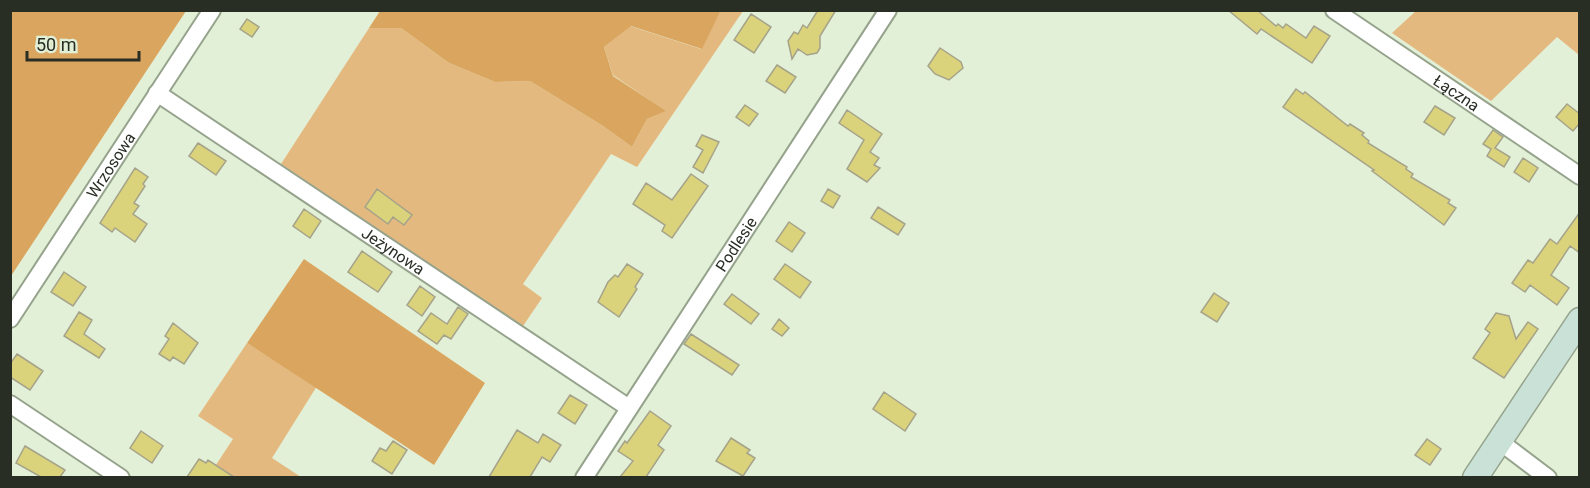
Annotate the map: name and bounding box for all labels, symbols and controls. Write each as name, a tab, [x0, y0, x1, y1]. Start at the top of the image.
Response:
scale bar	[27, 24, 140, 62]
text: 50 m	[36, 34, 76, 55]
street label: Łączna	[1430, 71, 1483, 115]
street label: Wrzosowa	[82, 129, 139, 201]
street label: Podlesie	[711, 213, 761, 275]
street label: Jeżynowa	[358, 223, 428, 278]

